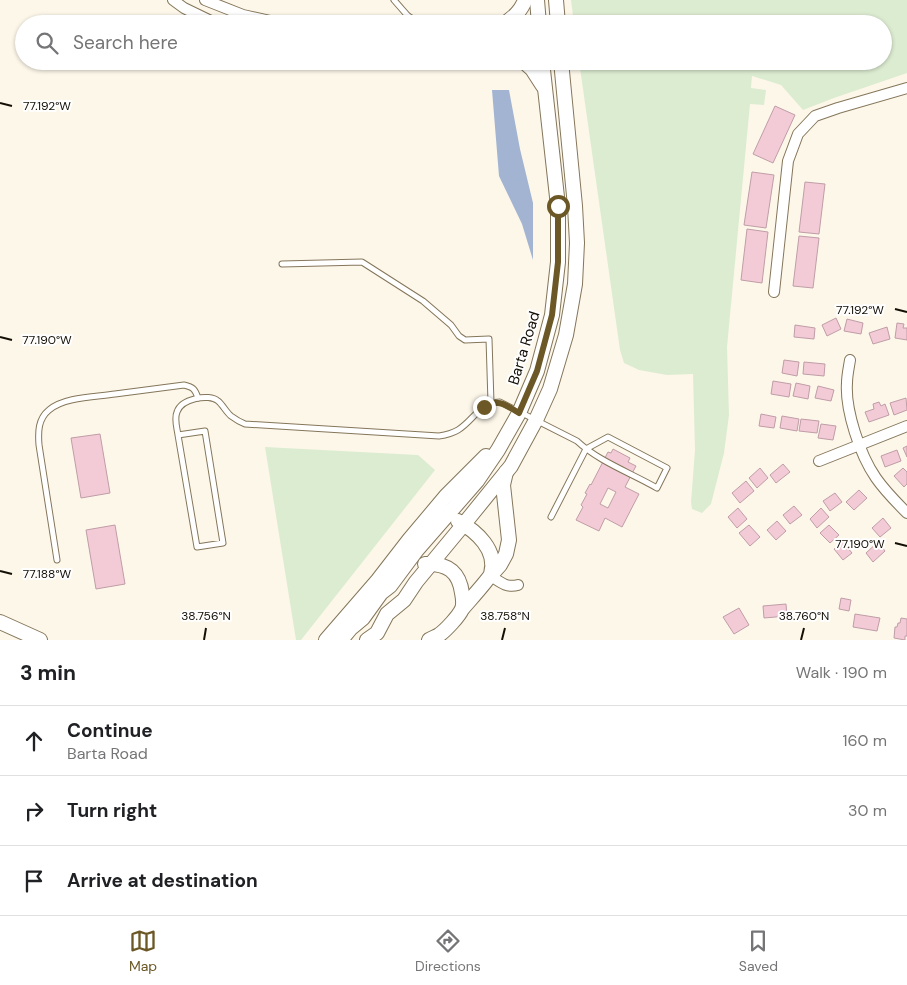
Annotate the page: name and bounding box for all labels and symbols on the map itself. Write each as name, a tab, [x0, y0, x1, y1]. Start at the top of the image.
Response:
text: 77.192°W	[23, 98, 71, 114]
route start	[547, 195, 570, 218]
text: 77.192°W	[836, 302, 884, 318]
street label: Barta Road	[503, 309, 545, 387]
text: 77.190°W	[22, 332, 72, 348]
route end	[473, 396, 496, 419]
text: 77.190°W	[835, 536, 885, 552]
text: 77.188°W	[23, 566, 72, 582]
text: 38.756°N	[181, 608, 231, 624]
text: 38.758°N	[480, 608, 530, 624]
text: 38.760°N	[779, 608, 829, 624]

